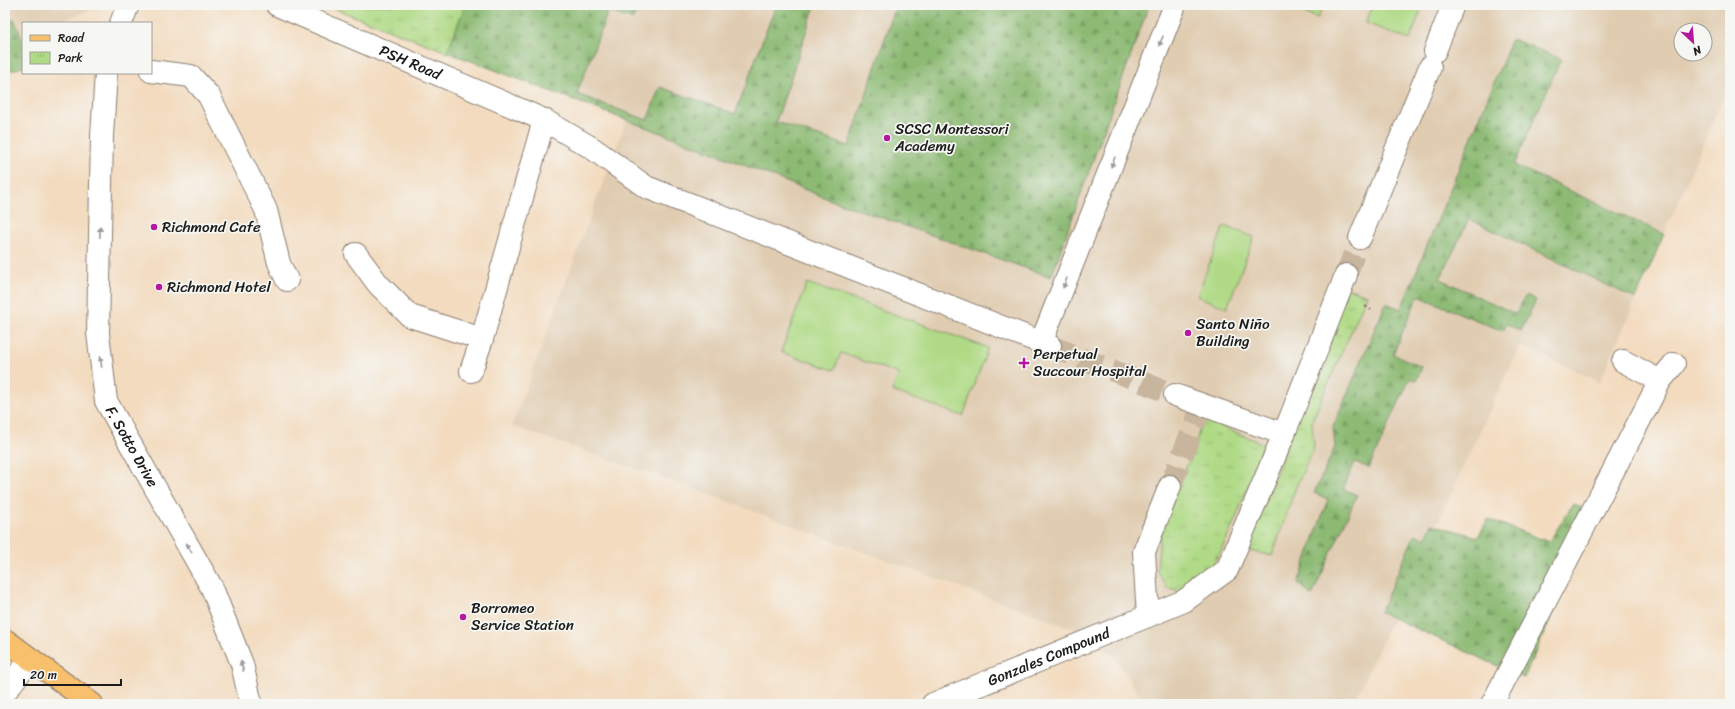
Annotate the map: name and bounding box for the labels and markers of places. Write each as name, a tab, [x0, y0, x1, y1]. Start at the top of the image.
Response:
place label: SCSC Montessori Academy	[894, 116, 1009, 159]
marker: SCSC Montessori Academy	[882, 133, 892, 143]
place label: Richmond Cafe	[162, 214, 261, 240]
marker: Richmond Cafe	[149, 222, 159, 232]
place label: Richmond Hotel	[167, 274, 271, 300]
marker: Richmond Hotel	[154, 282, 164, 292]
place label: Santo Niño Building	[1196, 311, 1270, 354]
marker: Santo Niño Building	[1183, 328, 1193, 338]
place label: Perpetual Succour Hospital	[1033, 341, 1147, 384]
marker: Perpetual Succour Hospital	[1018, 357, 1030, 369]
place label: Borromeo Service Station	[471, 595, 574, 638]
marker: Borromeo Service Station	[458, 612, 468, 622]

